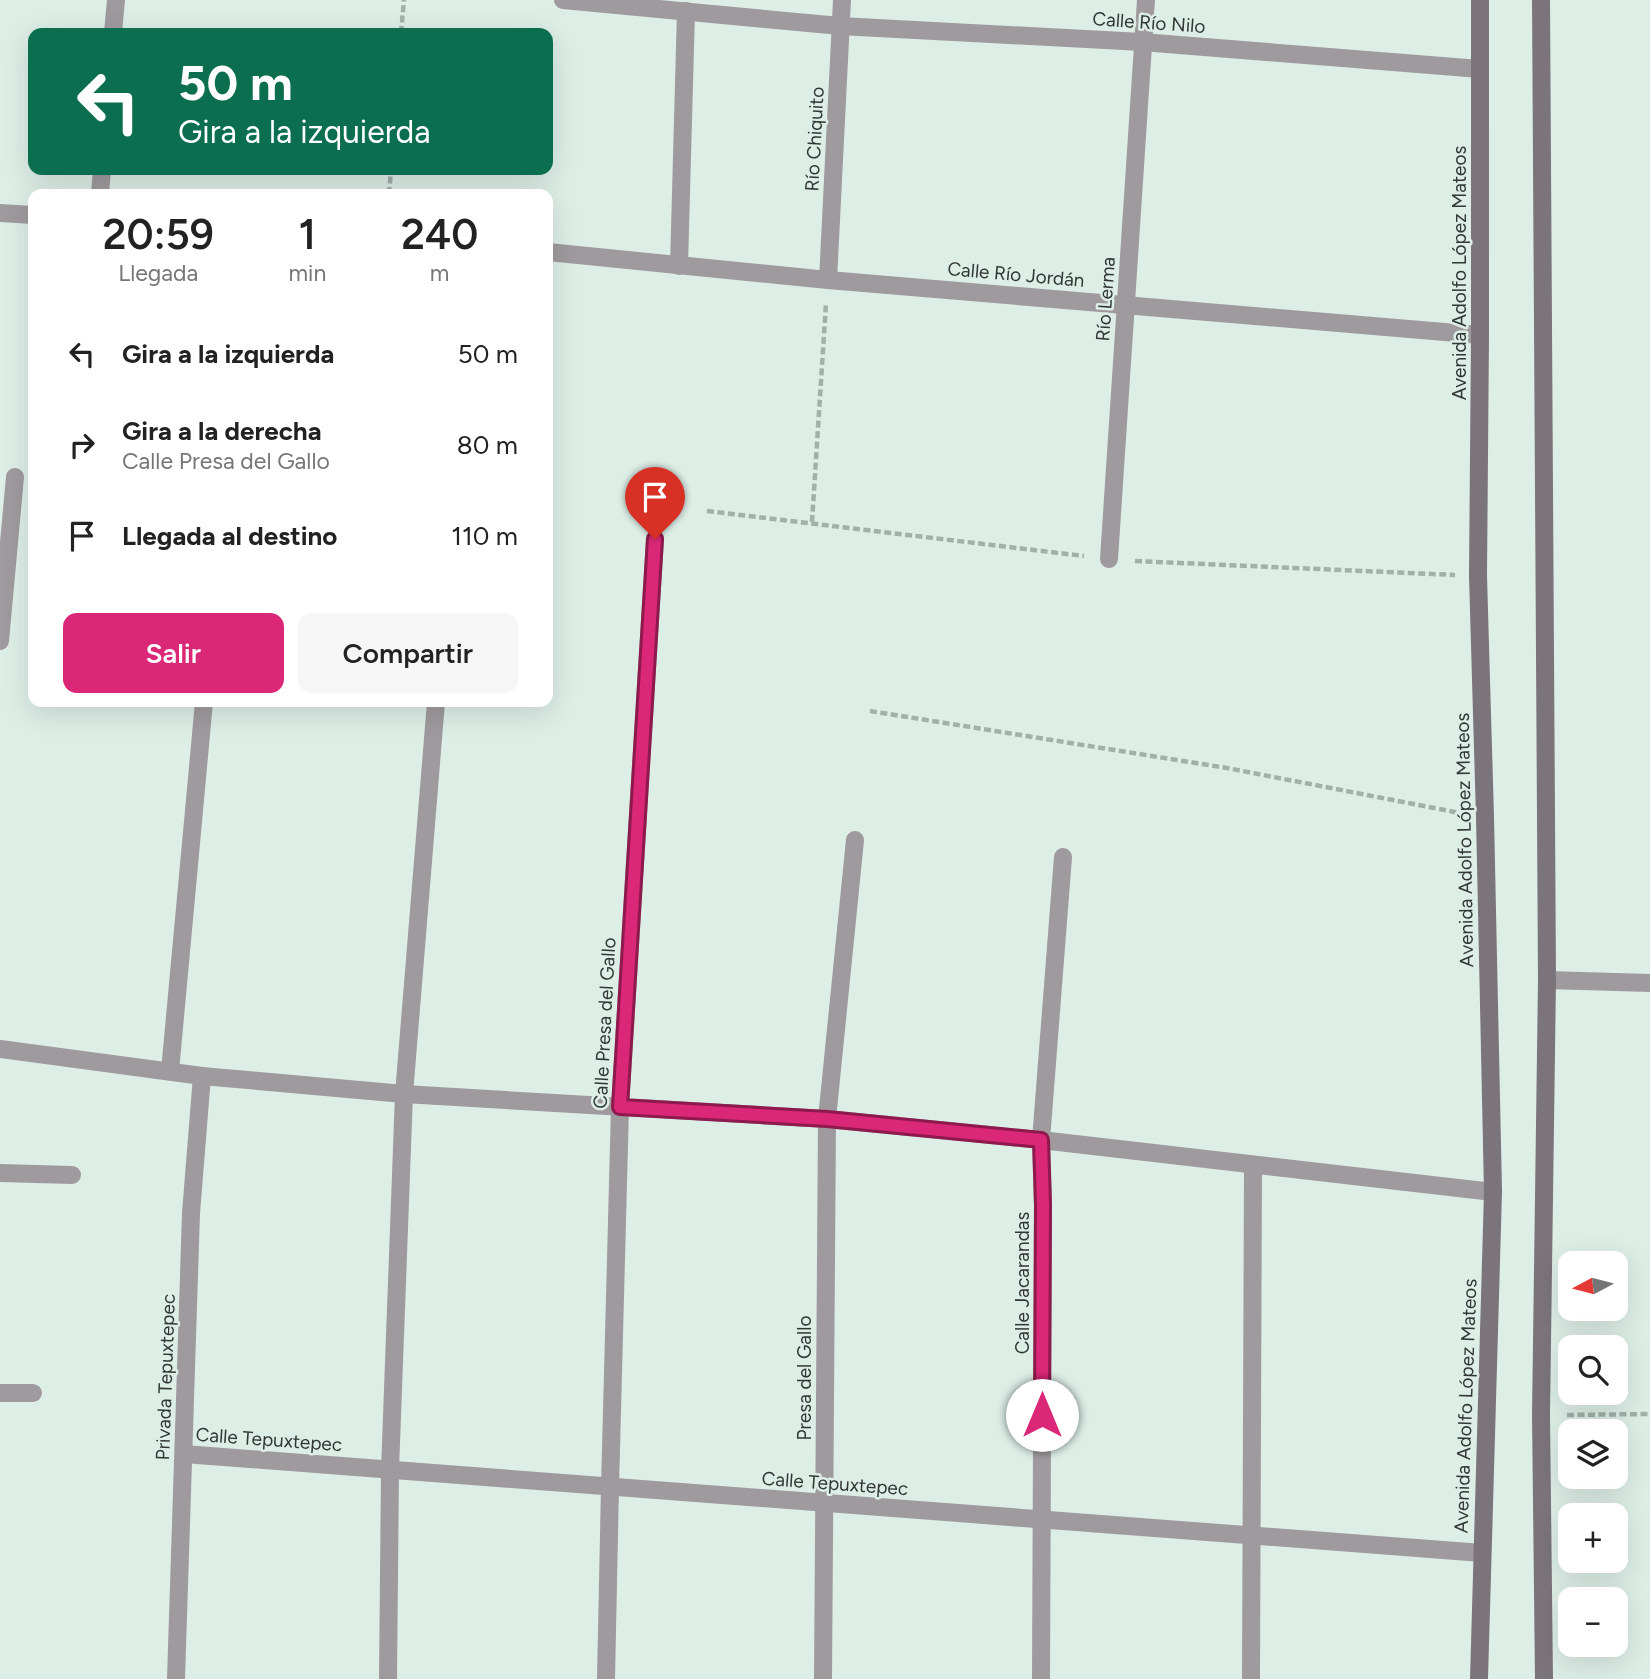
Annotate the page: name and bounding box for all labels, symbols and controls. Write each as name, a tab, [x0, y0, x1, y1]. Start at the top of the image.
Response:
street label: Calle Río Nilo	[1092, 7, 1206, 38]
text: 50 m	[178, 53, 293, 112]
icon: left	[63, 56, 154, 147]
street label: Río Chiquito	[800, 86, 829, 192]
text: Gira a la izquierda	[178, 113, 431, 151]
street label: Avenida Adolfo López Mateos	[1448, 146, 1471, 400]
text: 20:59	[103, 209, 214, 260]
text: 1	[299, 209, 316, 260]
text: 240	[401, 209, 478, 260]
street label: Río Lerma	[1091, 256, 1120, 342]
street label: Calle Río Jordán	[946, 257, 1085, 292]
text: Llegada	[118, 259, 198, 287]
text: min	[289, 259, 326, 287]
text: m	[430, 259, 449, 287]
icon: left	[63, 335, 101, 373]
text: Gira a la izquierda	[122, 338, 334, 370]
text: 50 m	[458, 338, 518, 370]
text: Gira a la derecha	[122, 415, 322, 447]
icon: right	[63, 426, 101, 464]
text: 80 m	[457, 429, 518, 461]
text: Calle Presa del Gallo	[122, 447, 330, 475]
pin	[625, 467, 685, 539]
icon: arrive	[636, 478, 674, 516]
icon: arrive	[63, 517, 101, 555]
text: Llegada al destino	[122, 520, 337, 552]
text: 110 m	[451, 520, 518, 552]
button: Salir	[63, 613, 284, 693]
button: Compartir	[298, 613, 518, 693]
street label: Avenida Adolfo López Mateos	[1451, 712, 1478, 967]
street label: Calle Presa del Gallo	[589, 937, 620, 1109]
street label: Calle Jacarandas	[1011, 1212, 1034, 1354]
north arrow	[1558, 1251, 1628, 1321]
map controls	[1558, 1251, 1628, 1657]
street label: Avenida Adolfo López Mateos	[1450, 1278, 1481, 1534]
street label: Privada Tepuxtepec	[151, 1293, 180, 1461]
street label: Presa del Gallo	[793, 1316, 816, 1440]
button: search	[1558, 1335, 1628, 1405]
position arrow	[1005, 1378, 1079, 1452]
button: layers	[1558, 1419, 1628, 1489]
street label: Calle Tepuxtepec	[195, 1423, 343, 1456]
street label: Calle Tepuxtepec	[761, 1467, 909, 1500]
button: +	[1558, 1503, 1628, 1573]
button: −	[1558, 1587, 1628, 1657]

